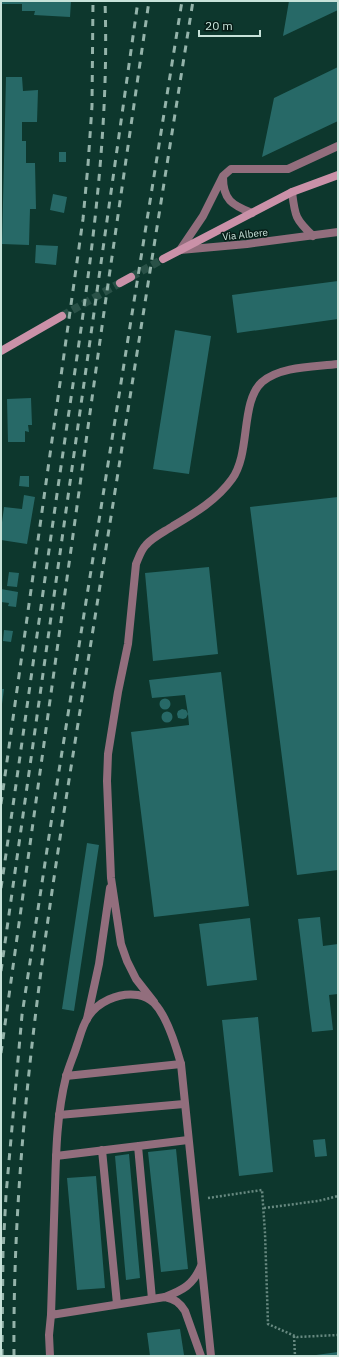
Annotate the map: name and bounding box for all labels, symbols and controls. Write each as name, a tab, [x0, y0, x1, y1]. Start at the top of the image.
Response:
scale bar	[199, 12, 260, 38]
text: 20 m	[205, 18, 233, 33]
street label: Via Albere	[222, 226, 269, 243]

